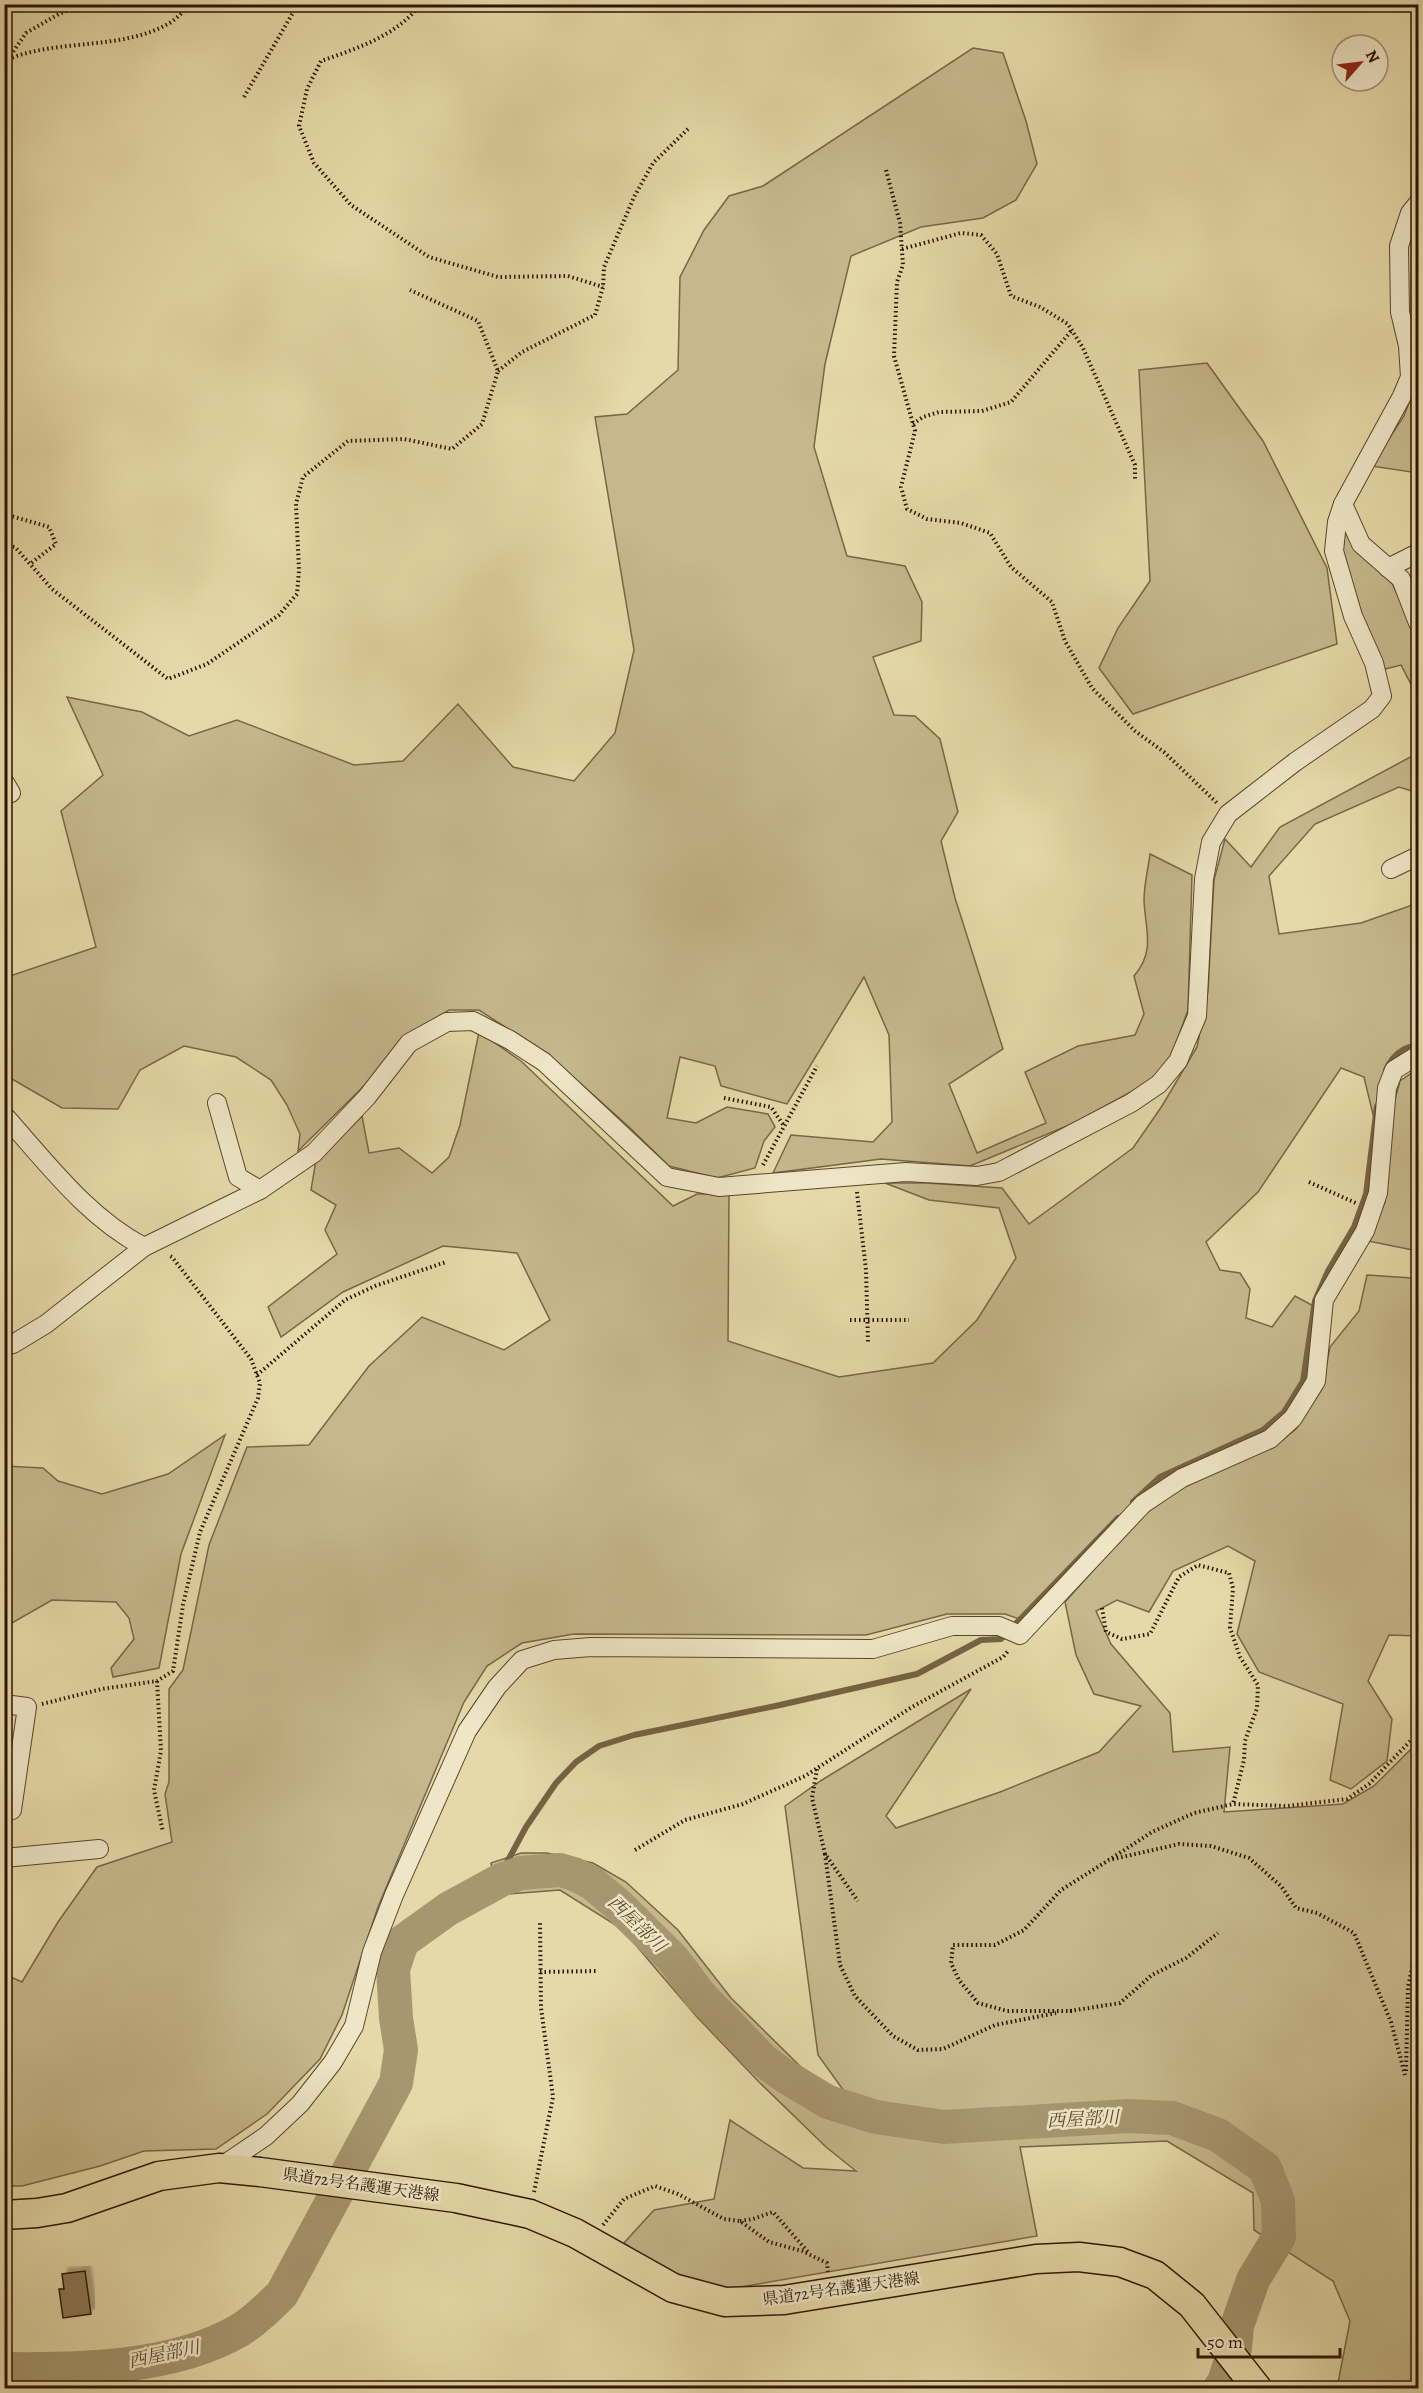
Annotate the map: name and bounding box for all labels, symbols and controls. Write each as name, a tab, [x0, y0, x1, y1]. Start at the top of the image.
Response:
north arrow	[1330, 33, 1390, 93]
text: N	[1360, 46, 1385, 67]
water label: 西屋部川	[603, 1890, 673, 1959]
water label: 西屋部川	[1046, 2105, 1122, 2133]
street label: 県道72号名護運天港線	[281, 2163, 441, 2207]
street label: 県道72号名護運天港線	[761, 2267, 921, 2311]
scale bar	[1198, 2321, 1340, 2359]
text: 50 m	[1207, 2330, 1243, 2354]
water label: 西屋部川	[126, 2334, 204, 2373]

